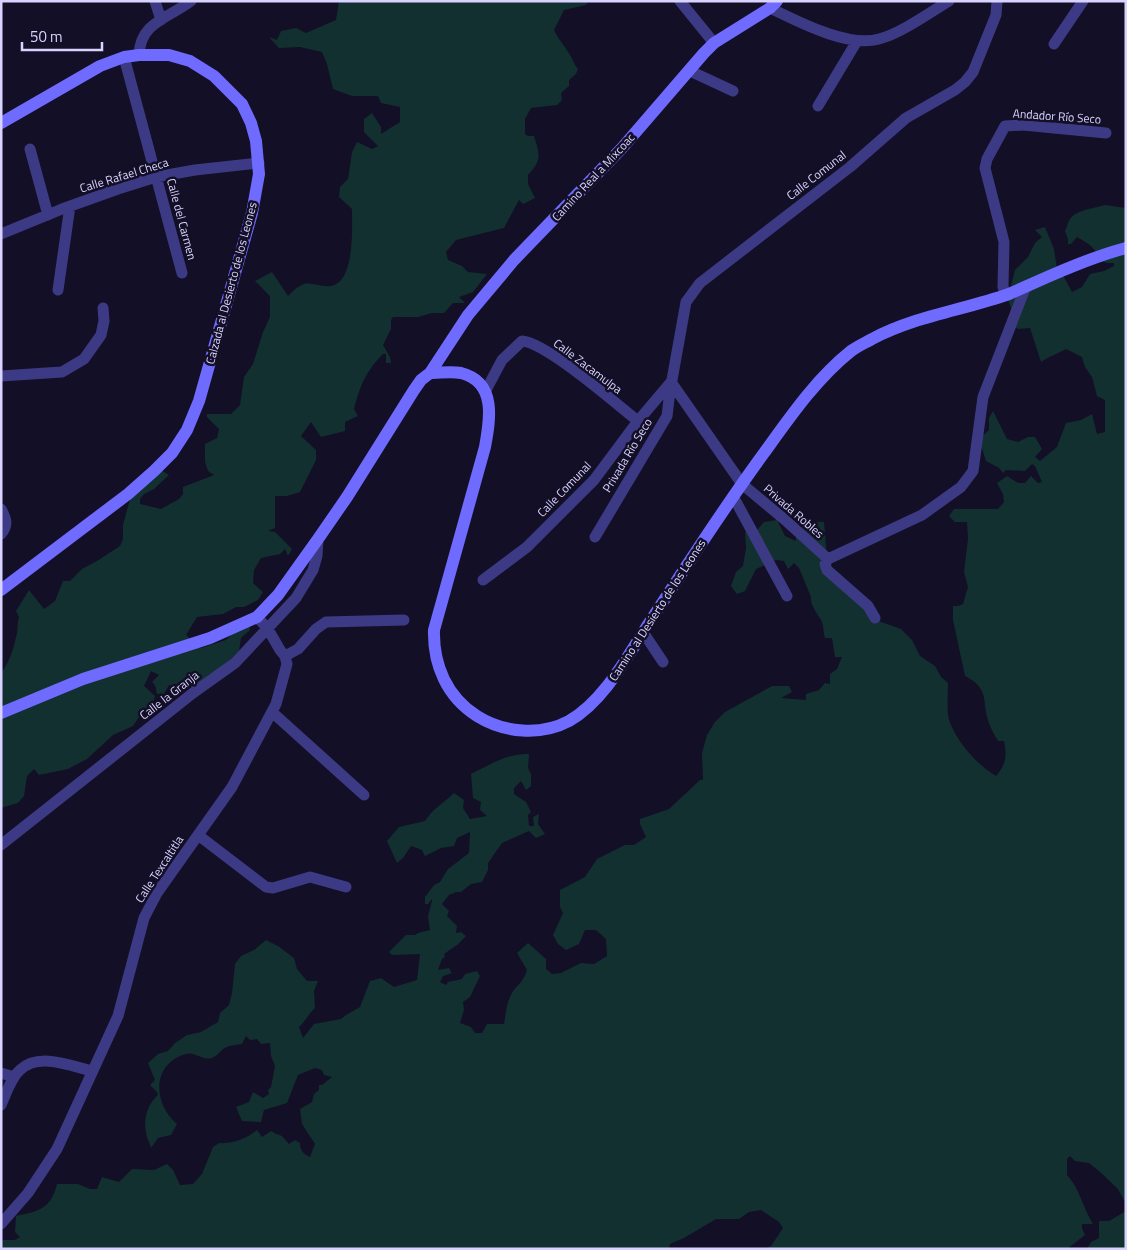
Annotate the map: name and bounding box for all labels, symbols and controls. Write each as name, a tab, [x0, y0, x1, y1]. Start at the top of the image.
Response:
scale bar	[22, 20, 102, 52]
text: 50 m	[30, 25, 63, 48]
street label: Andador Río Seco	[1012, 103, 1102, 129]
street label: Camino Real a Mixcoac	[547, 129, 639, 225]
street label: Calle Comunal	[782, 146, 850, 204]
street label: Calle Rafael Checa	[77, 152, 171, 198]
street label: Calle del Carmen	[162, 176, 202, 262]
street label: Calzada al Desierto de los Leones	[200, 199, 262, 366]
street label: Calle Zacamulpa	[550, 334, 626, 398]
street label: Privada Río Seco	[597, 414, 657, 496]
street label: Calle Comunal	[532, 457, 596, 521]
street label: Privada Robles	[759, 479, 829, 543]
street label: Camino al Desierto de los Leones	[604, 535, 710, 685]
street label: Calle la Granja	[135, 666, 203, 724]
street label: Calle Texcaltitla	[130, 831, 188, 907]

